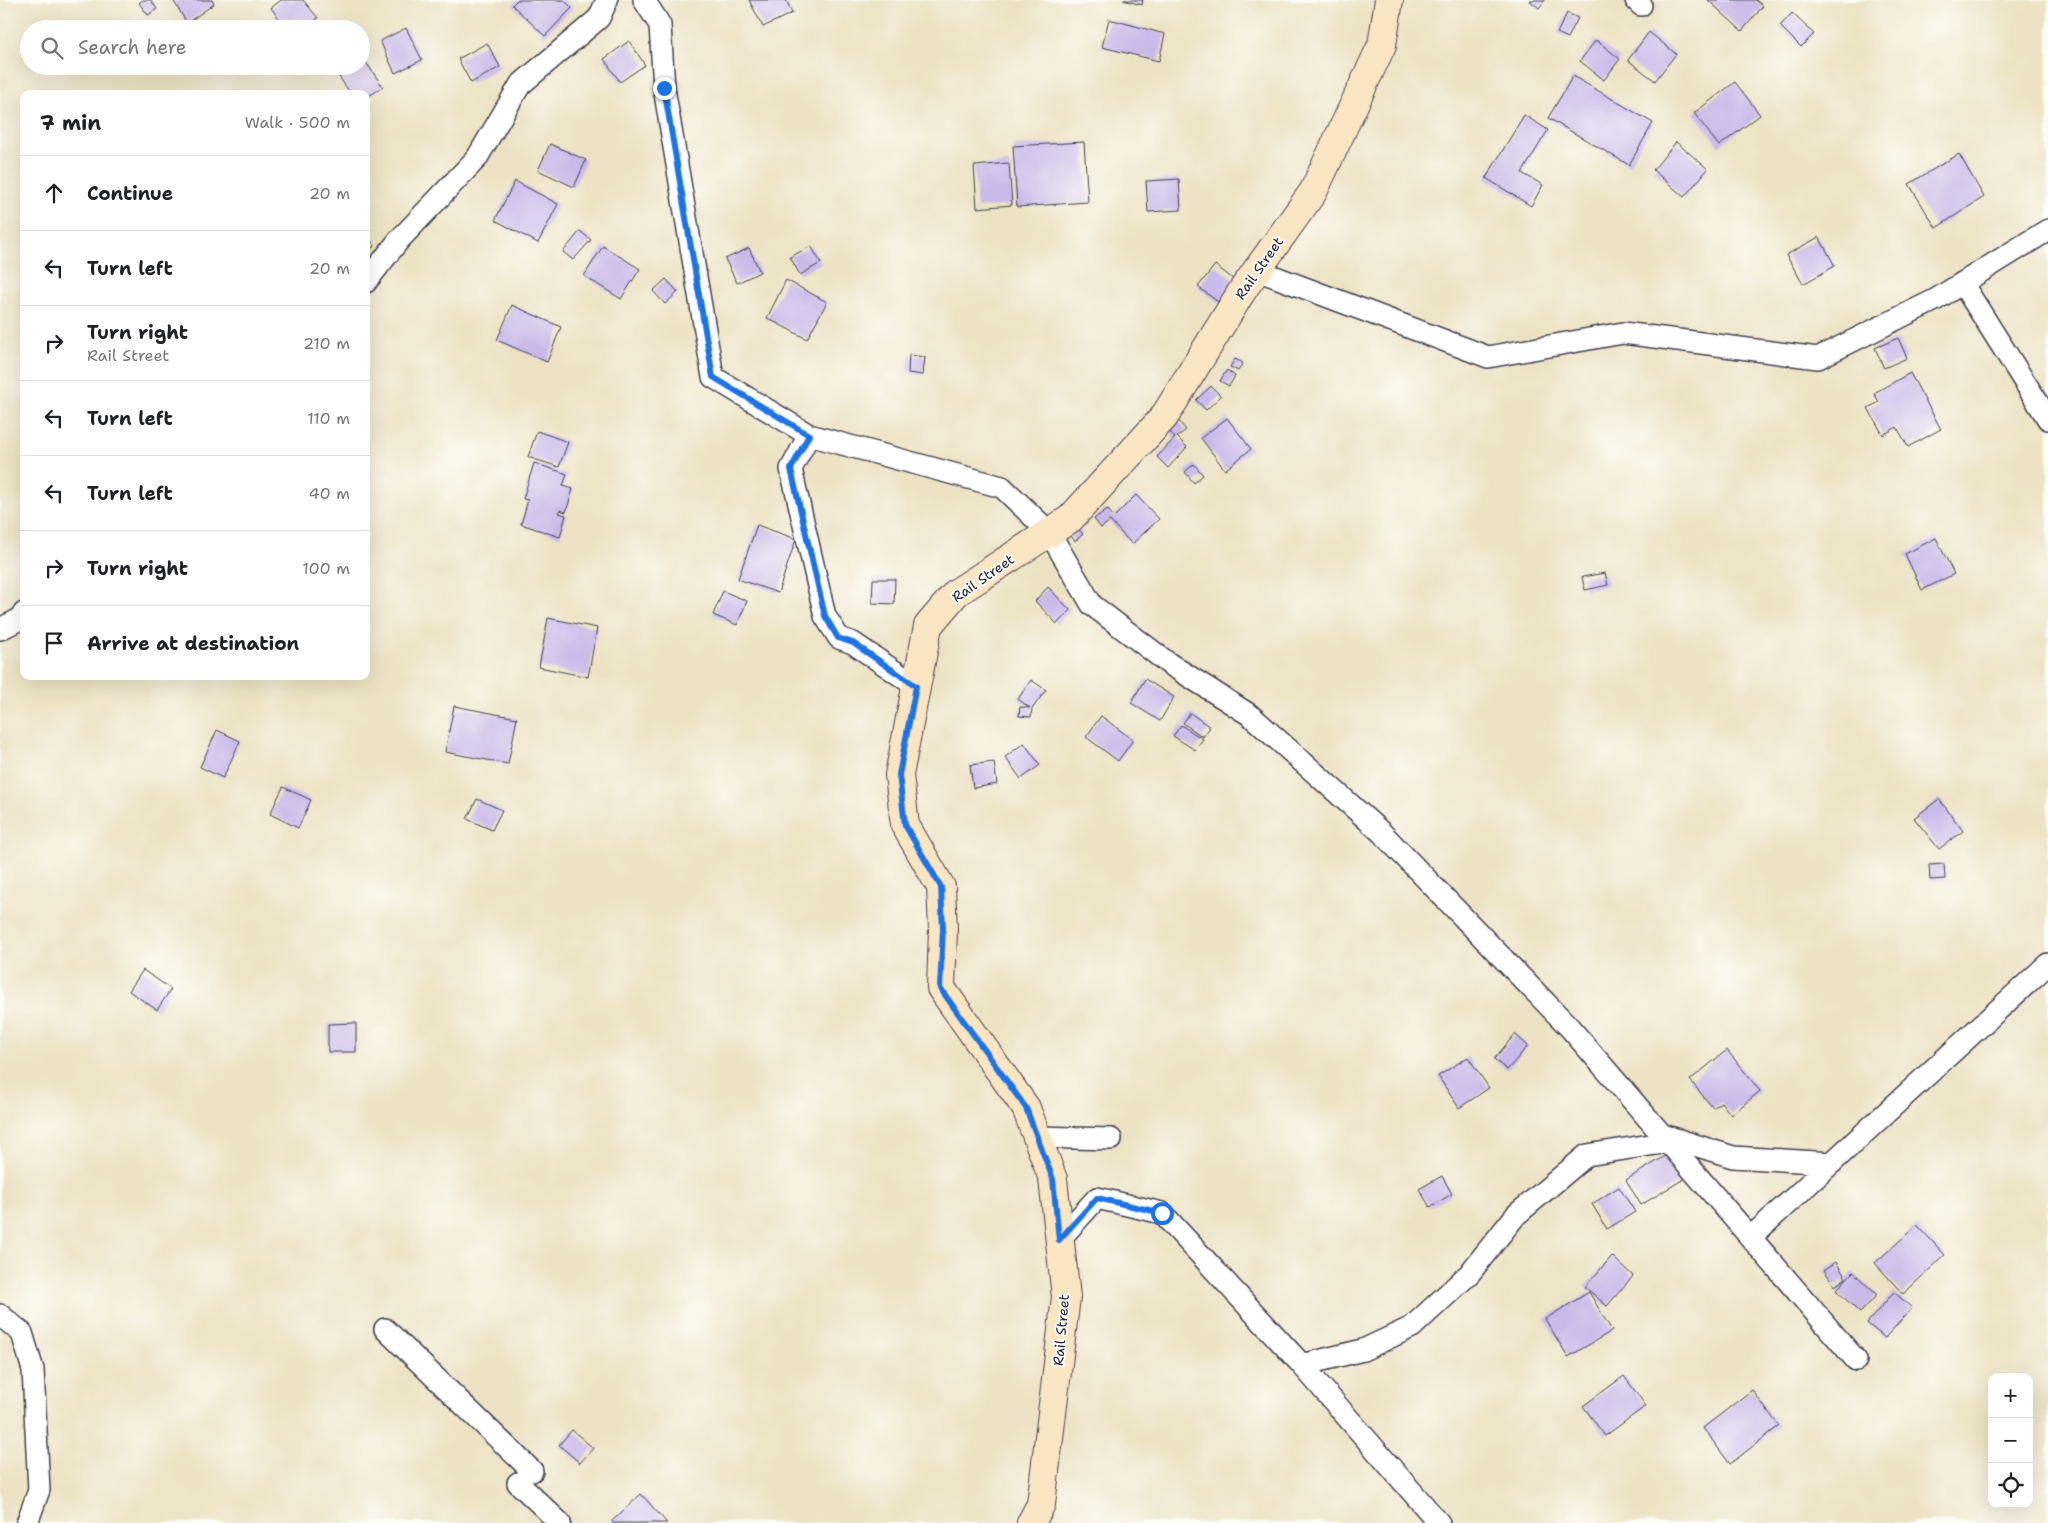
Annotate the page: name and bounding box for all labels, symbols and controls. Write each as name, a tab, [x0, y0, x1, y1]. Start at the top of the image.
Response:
search box	[20, 20, 370, 75]
icon: search	[38, 34, 66, 62]
text: Search here	[78, 35, 187, 60]
route end	[653, 77, 676, 100]
text: 7 min	[40, 109, 101, 137]
text: Walk · 500 m	[245, 112, 350, 133]
icon: ahead	[40, 179, 68, 207]
text: Continue	[87, 181, 173, 206]
text: 20 m	[309, 183, 350, 204]
street label: Rail Street	[1231, 233, 1287, 303]
icon: left	[40, 254, 68, 282]
text: Turn left	[87, 256, 173, 281]
text: 20 m	[309, 258, 350, 279]
text: Turn right	[87, 320, 188, 345]
icon: right	[40, 329, 68, 357]
text: 210 m	[303, 333, 350, 354]
text: Rail Street	[87, 345, 169, 366]
icon: left	[40, 404, 68, 432]
text: Turn left	[87, 406, 173, 431]
text: 110 m	[307, 408, 350, 429]
icon: left	[40, 479, 68, 507]
text: Turn left	[87, 481, 173, 506]
text: 40 m	[308, 483, 350, 504]
street label: Rail Street	[948, 550, 1018, 606]
icon: right	[40, 554, 68, 582]
text: Turn right	[87, 556, 188, 581]
text: 100 m	[302, 558, 350, 579]
icon: arrive	[40, 629, 68, 657]
text: Arrive at destination	[87, 631, 299, 656]
route start	[1151, 1202, 1174, 1225]
street label: Rail Street	[1049, 1293, 1073, 1367]
map controls	[1988, 1373, 2033, 1508]
button: +	[1988, 1373, 2033, 1418]
button: −	[1988, 1418, 2033, 1463]
button: locate	[1988, 1463, 2033, 1508]

